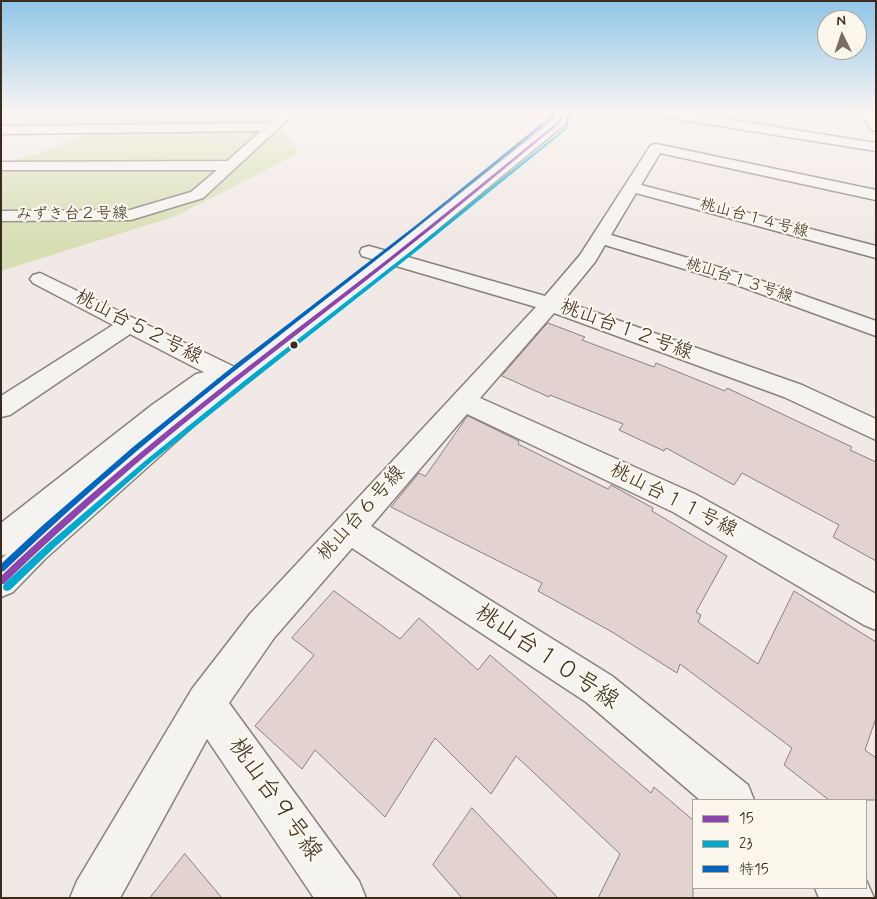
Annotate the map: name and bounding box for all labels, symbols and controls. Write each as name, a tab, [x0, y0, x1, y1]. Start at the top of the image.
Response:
north arrow	[817, 10, 867, 60]
text: N	[836, 12, 846, 30]
street label: 桃山台１４号線	[697, 195, 811, 243]
street label: みずき台２号線	[16, 204, 128, 226]
street label: 桃山台１３号線	[683, 255, 795, 307]
street label: 桃山台５２号線	[70, 286, 206, 370]
street label: 桃山台１２号線	[556, 296, 696, 366]
unlabelled marker	[289, 340, 299, 350]
street label: 桃山台１１号線	[605, 459, 741, 543]
street label: 桃山台６号線	[313, 461, 411, 567]
street label: 桃山台１０号線	[468, 599, 624, 717]
street label: 桃山台９号線	[221, 733, 327, 867]
legend	[692, 799, 867, 889]
text: 15	[739, 809, 754, 829]
text: 23	[739, 834, 753, 854]
text: 特15	[739, 860, 769, 880]

